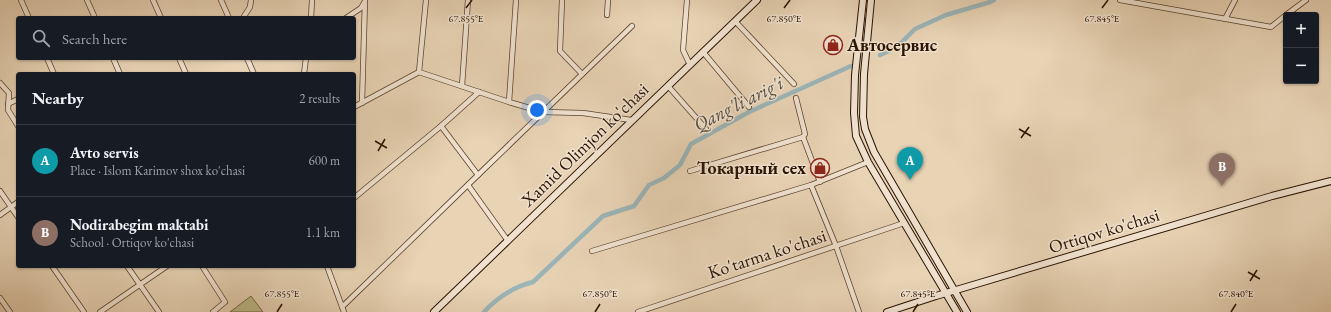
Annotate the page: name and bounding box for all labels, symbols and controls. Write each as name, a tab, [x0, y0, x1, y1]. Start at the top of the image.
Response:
text: 67.855°E	[449, 12, 484, 25]
text: 67.850°E	[767, 12, 802, 25]
text: 67.845°E	[1085, 12, 1120, 25]
map controls	[1283, 12, 1319, 84]
button: +	[1283, 12, 1319, 48]
search box	[16, 16, 356, 60]
icon: search	[30, 27, 52, 49]
text: Search here	[62, 29, 127, 48]
place label: Автосервис	[846, 33, 938, 56]
shop icon: Автосервис	[822, 34, 844, 56]
button: −	[1283, 48, 1319, 84]
water label: Qang'li arig'i	[689, 70, 789, 137]
street label: Xamid Olimjon ko'chasi	[515, 77, 654, 212]
text: Nearby	[32, 87, 84, 109]
text: 2 results	[299, 90, 340, 107]
your location	[527, 100, 547, 120]
text: Avto servis	[70, 143, 139, 162]
pin: A	[897, 147, 923, 180]
text: A	[40, 152, 50, 169]
text: 600 m	[309, 152, 340, 169]
pin: B	[1209, 153, 1235, 186]
place label: Токарный сех	[697, 156, 806, 179]
shop icon: Токарный сех	[809, 157, 831, 179]
text: Place · Islom Karimov shox ko'chasi	[70, 162, 245, 179]
street label: Ortiqov ko'chasi	[1046, 203, 1162, 258]
text: Nodirabegim maktabi	[70, 215, 208, 234]
street label: Ko'tarma ko'chasi	[705, 223, 830, 284]
text: B	[41, 224, 49, 241]
text: 1.1 km	[306, 224, 340, 241]
text: School · Ortiqov ko'chasi	[70, 234, 194, 251]
text: 67.855°E	[265, 287, 300, 300]
text: 67.850°E	[583, 287, 618, 300]
text: 67.845°E	[901, 287, 936, 300]
text: 67.840°E	[1219, 287, 1254, 300]

